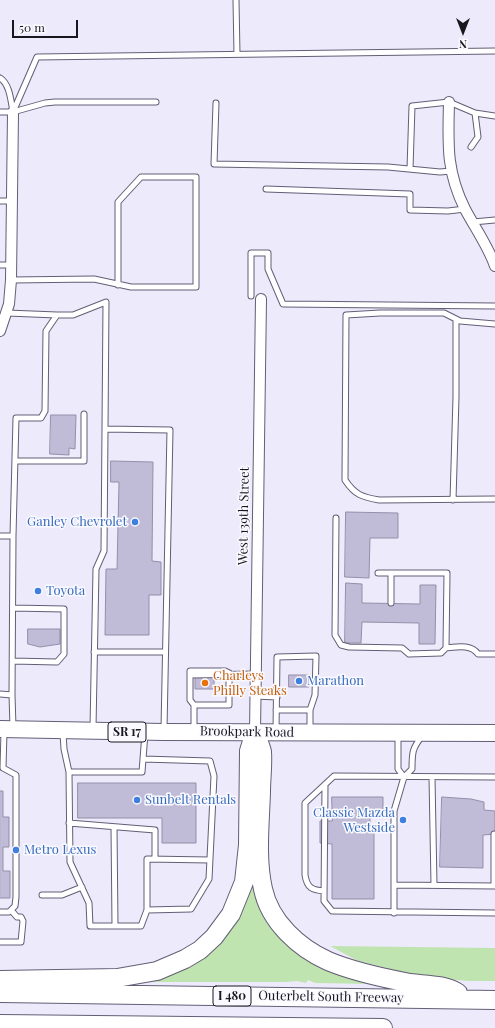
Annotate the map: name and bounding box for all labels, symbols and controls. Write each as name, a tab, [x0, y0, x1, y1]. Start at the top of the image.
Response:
scale bar	[14, 12, 80, 38]
north arrow	[443, 12, 483, 52]
text: 50 m	[19, 19, 45, 35]
text: N	[459, 37, 467, 52]
street label: West 139th Street	[235, 467, 253, 565]
place label: Ganley Chevrolet	[27, 514, 127, 530]
marker: Ganley Chevrolet	[130, 517, 140, 527]
place label: Toyota	[46, 583, 85, 599]
marker: Toyota	[33, 586, 43, 596]
place label: Charleys Philly Steaks	[213, 668, 287, 699]
place label: Marathon	[307, 673, 364, 689]
marker: Marathon	[294, 676, 304, 686]
marker: Charleys Philly Steaks	[200, 678, 210, 688]
road number: SR 17	[108, 722, 146, 742]
street label: Brookpark Road	[200, 723, 294, 741]
place label: Sunbelt Rentals	[145, 792, 236, 808]
marker: Sunbelt Rentals	[132, 795, 142, 805]
place label: Classic Mazda Westside	[313, 805, 395, 836]
marker: Classic Mazda Westside	[398, 815, 408, 825]
place label: Metro Lexus	[24, 842, 96, 858]
marker: Metro Lexus	[11, 845, 21, 855]
road number: I 480	[213, 986, 251, 1006]
street label: Outerbelt South Freeway	[258, 988, 404, 1006]

